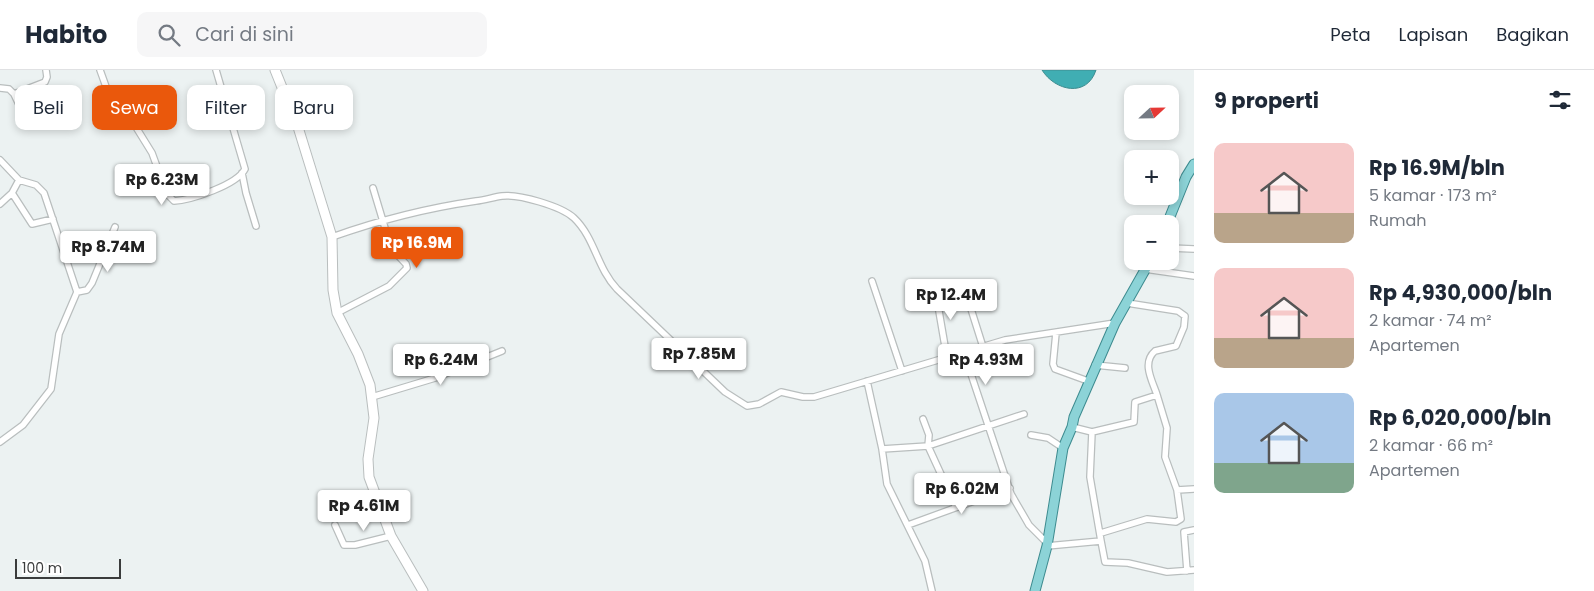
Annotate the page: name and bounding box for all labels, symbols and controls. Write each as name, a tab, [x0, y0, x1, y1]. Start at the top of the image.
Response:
search box	[137, 12, 487, 57]
text: Habito	[25, 18, 107, 51]
icon: search	[155, 21, 183, 49]
text: Cari di sini	[195, 21, 294, 48]
text: Peta	[1330, 22, 1371, 47]
text: Lapisan	[1399, 22, 1468, 47]
text: Bagikan	[1496, 22, 1569, 47]
chip: Beli	[15, 85, 82, 130]
chip: Sewa	[92, 85, 177, 130]
chip: Filter	[187, 85, 265, 130]
chip: Baru	[275, 85, 353, 130]
north arrow	[1124, 85, 1179, 140]
map controls	[1124, 85, 1179, 270]
text: 9 properti	[1214, 86, 1319, 115]
icon: filters	[1546, 86, 1574, 114]
button: +	[1124, 150, 1179, 205]
text: Rp 16.9M/bln	[1369, 153, 1505, 182]
icon: home	[1254, 163, 1314, 223]
pin: Rp 6.23M	[110, 164, 214, 206]
text: Rp 6.23M	[126, 168, 198, 191]
text: 5 kamar · 173 m²	[1369, 184, 1497, 207]
text: Rumah	[1369, 209, 1427, 232]
button: −	[1124, 215, 1179, 270]
pin: Rp 16.9M	[365, 226, 469, 269]
pin: Rp 8.74M	[56, 230, 160, 273]
text: Rp 16.9M	[382, 231, 452, 254]
text: Rp 8.74M	[71, 235, 145, 258]
pin: Rp 12.4M	[899, 278, 1003, 321]
text: Rp 4,930,000/bln	[1369, 278, 1552, 307]
text: Rp 12.4M	[916, 283, 986, 306]
icon: home	[1254, 288, 1314, 348]
text: 2 kamar · 74 m²	[1369, 309, 1492, 332]
text: Apartemen	[1369, 334, 1460, 357]
pin: Rp 7.85M	[647, 338, 751, 380]
text: Rp 7.85M	[662, 342, 736, 365]
pin: Rp 6.24M	[389, 344, 493, 386]
pin: Rp 4.93M	[934, 344, 1038, 386]
text: Rp 6.24M	[404, 348, 478, 371]
text: Rp 4.93M	[949, 348, 1023, 371]
text: Rp 6,020,000/bln	[1369, 403, 1551, 432]
icon: home	[1254, 413, 1314, 473]
text: 2 kamar · 66 m²	[1369, 434, 1493, 457]
text: Apartemen	[1369, 459, 1460, 482]
pin: Rp 6.02M	[910, 472, 1014, 515]
text: Rp 6.02M	[925, 477, 999, 500]
pin: Rp 4.61M	[312, 490, 416, 532]
text: Rp 4.61M	[329, 494, 399, 517]
scale bar	[15, 556, 121, 579]
text: 100 m	[22, 558, 62, 578]

